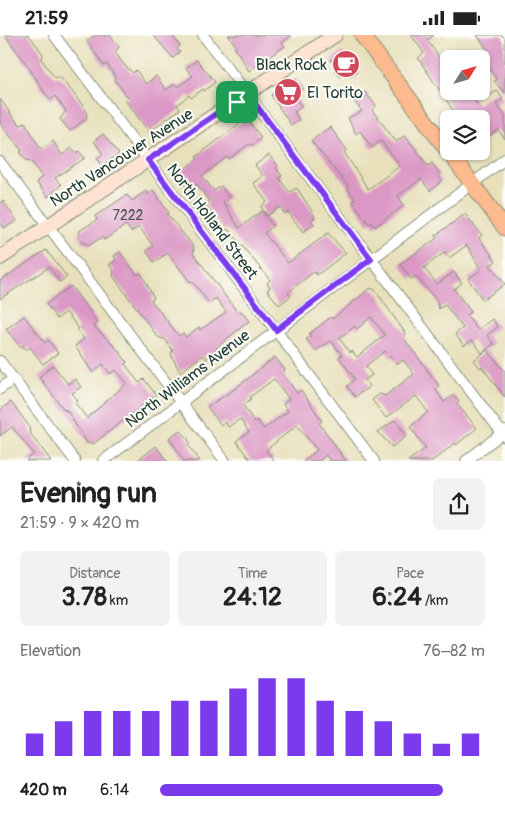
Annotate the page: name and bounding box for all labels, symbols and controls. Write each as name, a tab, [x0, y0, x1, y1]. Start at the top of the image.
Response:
text: 21:59	[25, 6, 68, 30]
cafe icon: Black Rock	[331, 49, 361, 79]
north arrow	[440, 50, 490, 100]
map controls	[440, 50, 490, 160]
place label: Black Rock	[256, 55, 327, 75]
supermarket icon: El Torito	[273, 77, 303, 107]
pin	[216, 81, 258, 123]
place label: El Torito	[307, 83, 363, 103]
icon: arrive	[223, 88, 251, 116]
street label: North Vancouver Avenue	[46, 104, 197, 212]
button: layers	[440, 110, 490, 160]
street label: North Holland Street	[162, 160, 263, 284]
house number: 7222	[113, 207, 144, 224]
street label: North Williams Avenue	[121, 325, 254, 432]
text: Evening run	[20, 476, 157, 511]
button: share	[433, 478, 485, 530]
text: 21:59 · 9 × 420 m	[20, 513, 139, 533]
text: Distance	[69, 565, 120, 582]
text: Time	[238, 565, 267, 582]
text: Pace	[396, 565, 424, 582]
text: 3.78	[62, 582, 107, 613]
text: 24:12	[223, 582, 282, 613]
text: 6:24	[372, 582, 422, 613]
text: km	[107, 592, 128, 609]
text: /km	[422, 592, 448, 609]
text: Elevation	[20, 641, 81, 661]
text: 76–82 m	[423, 641, 485, 661]
text: 420 m	[20, 780, 67, 800]
text: 6:14	[100, 780, 129, 800]

